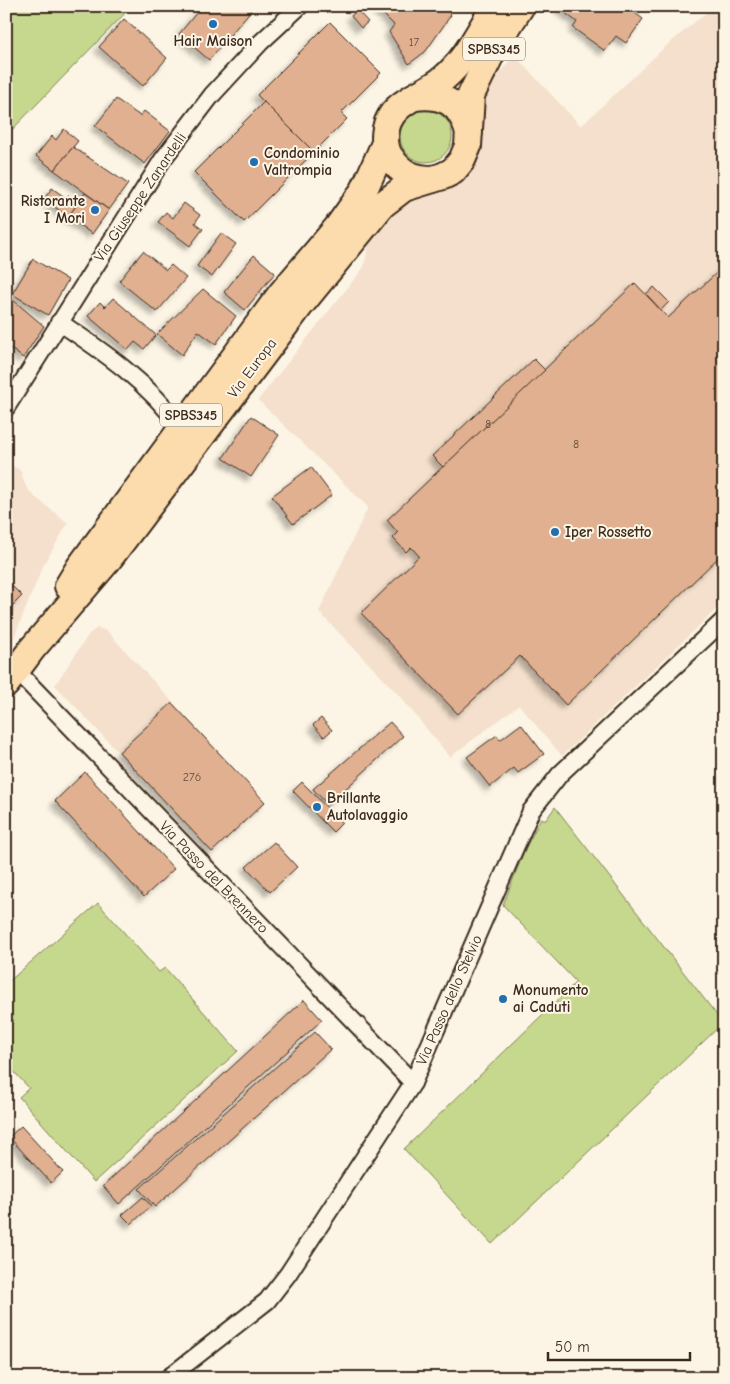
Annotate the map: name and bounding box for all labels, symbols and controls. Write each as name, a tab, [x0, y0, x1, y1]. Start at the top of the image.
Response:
marker: Hair Maison	[207, 18, 219, 30]
place label: Hair Maison	[174, 32, 253, 50]
house number: 17	[409, 35, 420, 49]
road number: SPBS345	[463, 38, 525, 61]
street label: Via Giuseppe Zanardelli	[90, 129, 190, 265]
place label: Condominio Valtrompia	[264, 144, 340, 179]
marker: Condominio Valtrompia	[248, 156, 260, 168]
place label: Ristorante I Mori	[21, 192, 85, 227]
marker: Ristorante I Mori	[89, 204, 101, 216]
street label: Via Europa	[224, 335, 280, 401]
road number: SPBS345	[160, 404, 222, 426]
house number: 8	[485, 417, 491, 431]
house number: 8	[573, 437, 579, 451]
place label: Iper Rossetto	[565, 523, 652, 541]
marker: Iper Rossetto	[549, 526, 561, 538]
house number: 276	[183, 770, 201, 784]
place label: Brillante Autolavaggio	[327, 789, 408, 824]
marker: Brillante Autolavaggio	[311, 801, 323, 813]
street label: Via Passo del Brennero	[156, 817, 272, 937]
street label: Via Passo dello Stelvio	[412, 932, 486, 1068]
place label: Monumento ai Caduti	[513, 981, 589, 1016]
marker: Monumento ai Caduti	[497, 993, 509, 1005]
scale bar	[548, 1329, 690, 1361]
text: 50 m	[555, 1338, 590, 1356]

